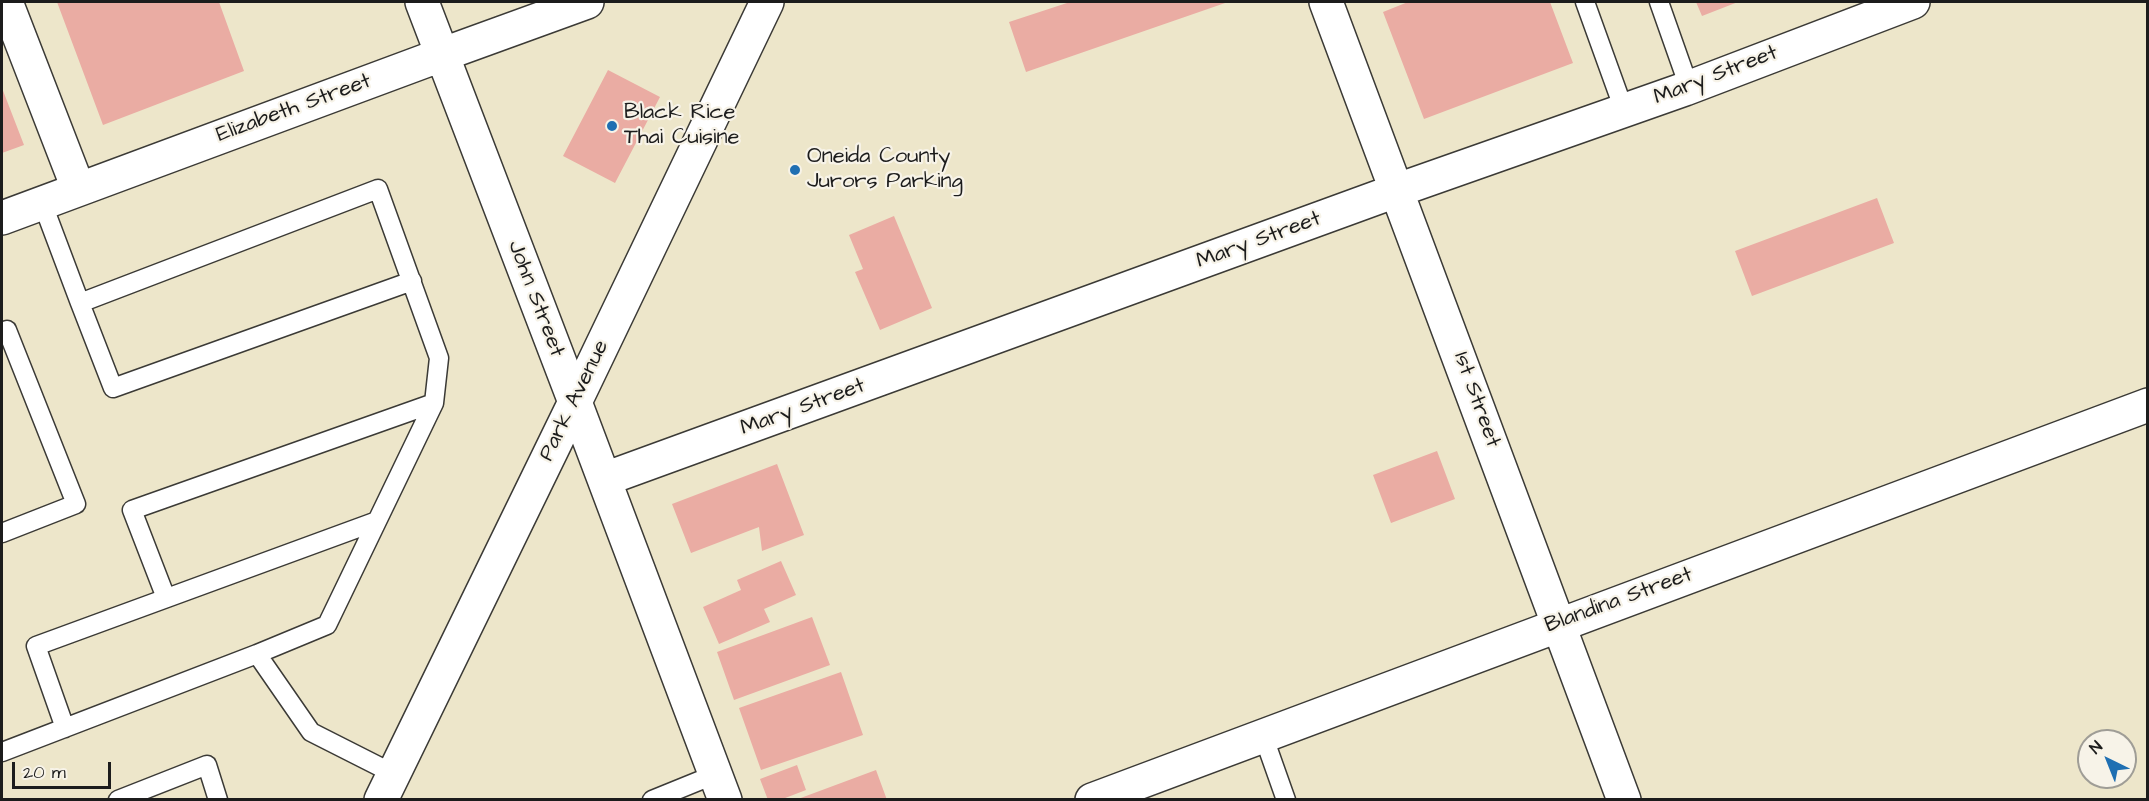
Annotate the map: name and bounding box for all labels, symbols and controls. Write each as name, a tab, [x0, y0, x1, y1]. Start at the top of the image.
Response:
street label: Mary Street	[1650, 40, 1782, 112]
street label: Elizabeth Street	[213, 69, 375, 149]
place label: Black Rice Thai Cuisine	[624, 100, 739, 152]
marker: Black Rice Thai Cuisine	[605, 119, 619, 133]
place label: Oneida County Jurors Parking	[807, 144, 963, 196]
marker: Oneida County Jurors Parking	[788, 163, 802, 177]
street label: Mary Street	[1193, 206, 1325, 276]
street label: John Street	[501, 237, 569, 361]
street label: Park Avenue	[534, 336, 616, 466]
street label: 1st Street	[1447, 349, 1505, 451]
street label: Mary Street	[737, 373, 869, 443]
street label: Blandina Street	[1542, 562, 1696, 640]
north arrow	[2077, 729, 2137, 789]
text: N	[2085, 736, 2107, 759]
scale bar	[15, 750, 114, 788]
text: 20 m	[23, 760, 66, 785]

